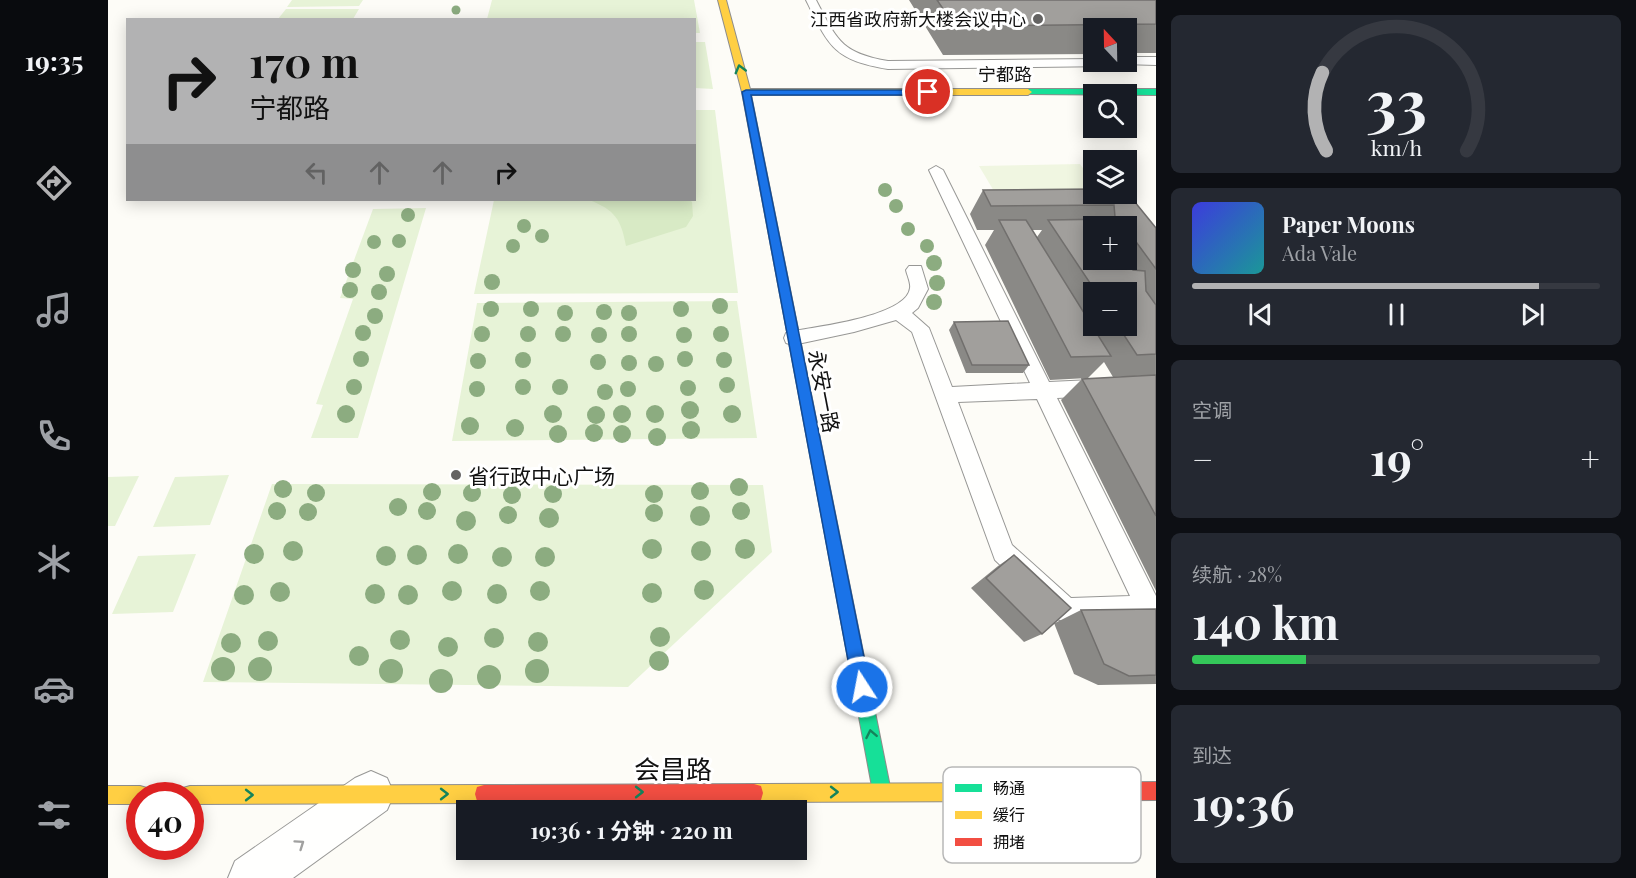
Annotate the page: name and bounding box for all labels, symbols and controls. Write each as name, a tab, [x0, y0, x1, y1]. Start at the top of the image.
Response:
place label: 江西省政府新大楼会议中心	[810, 7, 1026, 31]
marker: 江西省政府新大楼会议中心	[1031, 12, 1045, 26]
north arrow	[1083, 18, 1137, 72]
map controls	[1083, 18, 1137, 336]
text: 170 m	[249, 33, 359, 89]
text: 19:35	[25, 42, 83, 78]
icon: right	[150, 42, 228, 120]
text: 33	[1366, 57, 1426, 141]
street label: 宁都路	[978, 62, 1032, 86]
one-way arrow	[734, 64, 747, 74]
pin	[902, 66, 953, 117]
icon: arrive	[911, 75, 944, 108]
button: search	[1083, 84, 1137, 138]
text: 宁都路	[249, 89, 330, 125]
text: km/h	[1370, 133, 1422, 161]
button: layers	[1083, 150, 1137, 204]
icon: left	[300, 156, 333, 189]
icon: ahead	[363, 156, 396, 189]
icon: ahead	[426, 156, 459, 189]
icon: right	[489, 156, 522, 189]
icon: directions	[33, 162, 75, 204]
text: Paper Moons	[1282, 209, 1415, 239]
button: +	[1083, 216, 1137, 270]
text: Ada Vale	[1282, 239, 1357, 266]
button: −	[1083, 282, 1137, 336]
icon: music	[33, 289, 75, 331]
icon: previous	[1244, 298, 1277, 331]
icon: pause	[1380, 298, 1413, 331]
icon: next	[1516, 298, 1549, 331]
street label: 永安一路	[803, 347, 847, 435]
text: 空调	[1192, 396, 1232, 423]
icon: phone	[33, 415, 75, 457]
text: 19°	[1370, 427, 1424, 487]
text: −	[1192, 436, 1213, 480]
text: +	[1581, 436, 1600, 480]
place label: 省行政中心广场	[468, 461, 615, 489]
marker: 省行政中心广场	[449, 468, 463, 482]
icon: climate	[33, 541, 75, 583]
text: 续航 · 28%	[1192, 560, 1282, 587]
text: 140 km	[1192, 591, 1339, 651]
position arrow	[830, 655, 894, 719]
icon: car	[33, 668, 75, 710]
one-way arrow	[865, 730, 878, 740]
text: 到达	[1192, 741, 1232, 768]
street label: 会昌路	[634, 751, 712, 786]
legend	[943, 767, 1141, 863]
text: 19:36	[1192, 772, 1294, 832]
text: 畅通	[993, 777, 1025, 798]
speed limit sign: 40	[126, 782, 204, 860]
one-way arrow	[634, 786, 643, 798]
one-way arrow	[829, 786, 838, 798]
one-way arrow	[439, 788, 448, 800]
one-way arrow	[244, 789, 253, 801]
icon: filters	[33, 794, 75, 836]
text: 缓行	[993, 804, 1025, 825]
text: 19:36 · 1 分钟 · 220 m	[530, 815, 733, 845]
text: 拥堵	[993, 831, 1025, 852]
one-way arrow	[294, 840, 305, 851]

